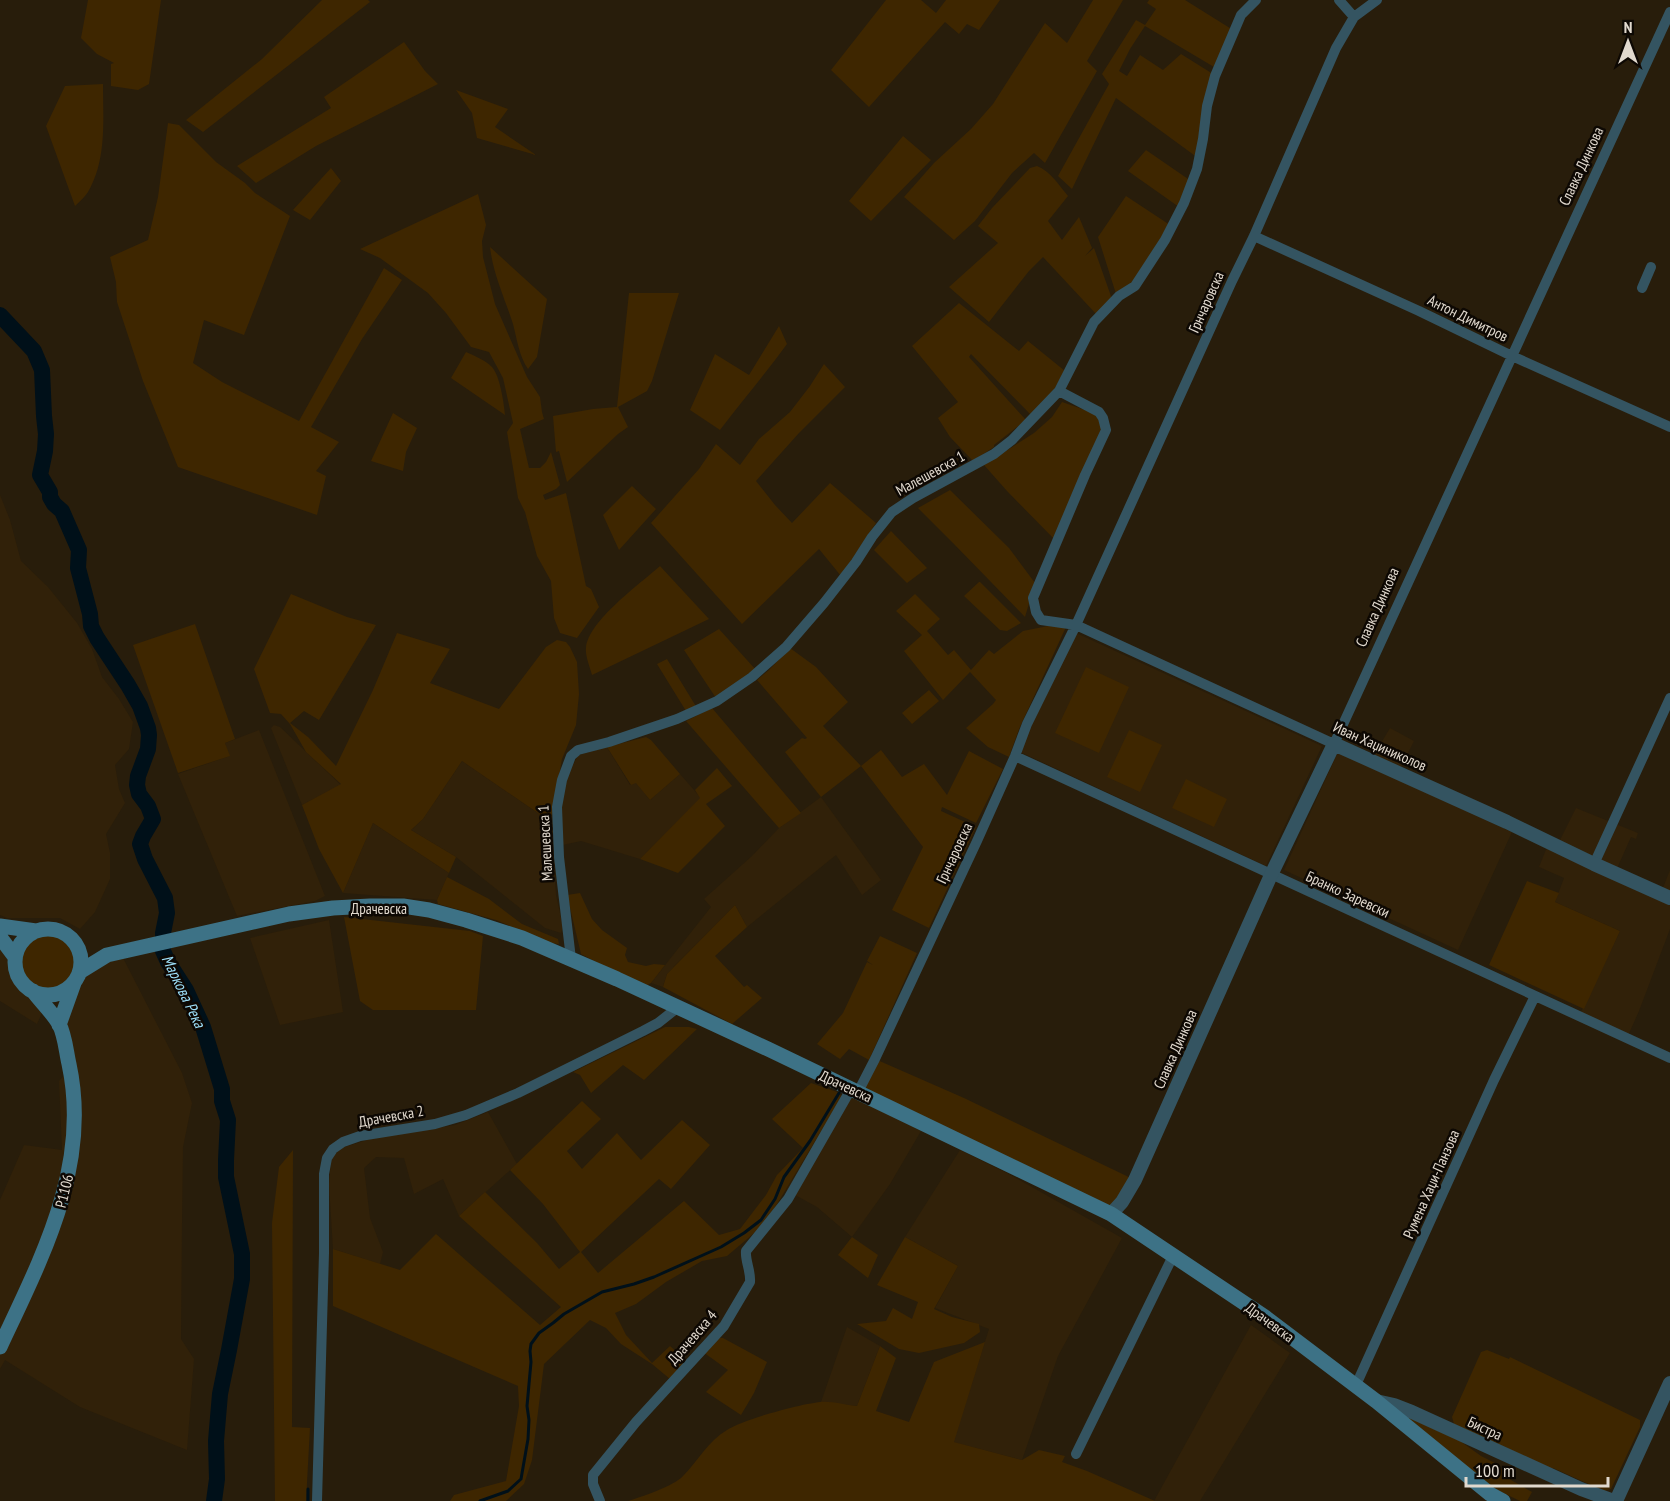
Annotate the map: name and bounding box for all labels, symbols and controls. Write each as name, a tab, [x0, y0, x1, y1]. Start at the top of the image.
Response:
north arrow	[1598, 12, 1658, 72]
text: N	[1624, 17, 1632, 37]
street label: Славка Динкова	[1555, 124, 1607, 208]
street label: Грнчаровска	[1184, 268, 1228, 336]
street label: Антон Димитров	[1425, 290, 1511, 346]
street label: Малешевска 1	[892, 446, 968, 500]
street label: Славка Динкова	[1351, 564, 1403, 650]
street label: Иван Хаџиниколов	[1330, 717, 1430, 775]
street label: Малешевска 1	[534, 805, 556, 881]
street label: Грнчаровска	[932, 819, 976, 887]
street label: Бранко Заревски	[1303, 866, 1393, 922]
street label: Драчевска	[351, 899, 407, 918]
water label: Маркова Река	[158, 951, 211, 1032]
street label: Славка Динкова	[1149, 1006, 1201, 1092]
street label: Драчевска	[817, 1066, 875, 1106]
street label: Драчевска 2	[357, 1101, 425, 1131]
street label: Румена Хаџи-Панзова	[1399, 1127, 1463, 1241]
street label: P1106	[51, 1172, 77, 1210]
street label: Драчевска	[1242, 1298, 1298, 1346]
street label: Драчевска 4	[663, 1306, 721, 1368]
street label: Бистра	[1465, 1412, 1505, 1444]
scale bar	[1466, 1450, 1608, 1488]
text: 100 m	[1475, 1459, 1515, 1482]

